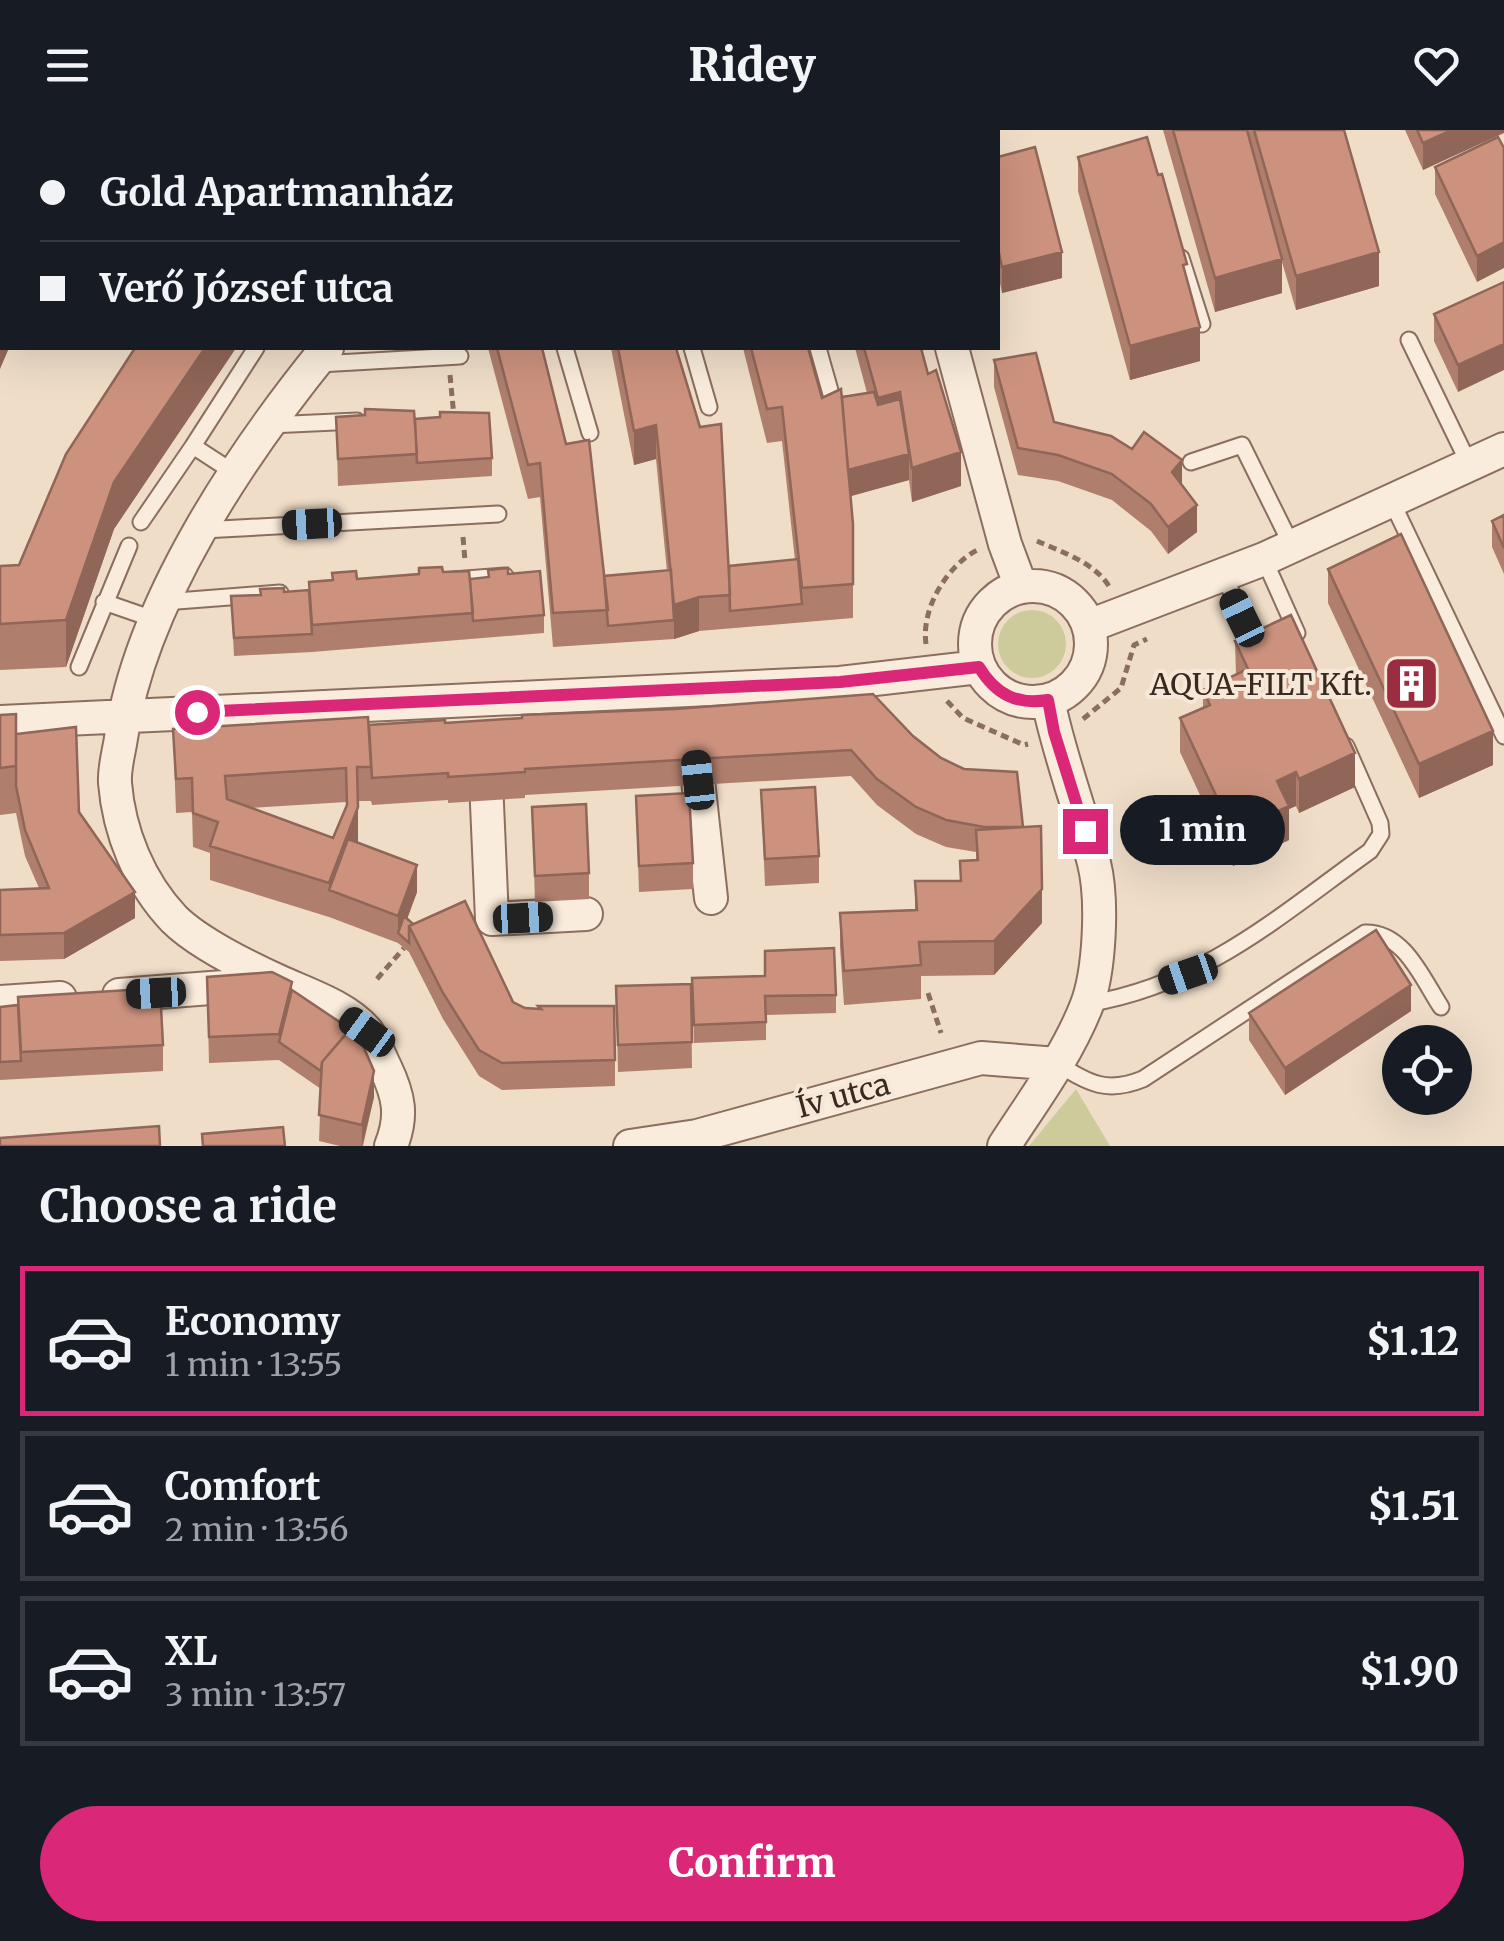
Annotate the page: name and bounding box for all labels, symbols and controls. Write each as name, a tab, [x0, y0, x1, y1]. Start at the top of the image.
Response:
text: Ridey	[688, 37, 816, 93]
icon: menu	[40, 38, 95, 93]
icon: heart	[1409, 38, 1464, 93]
text: Gold Apartmanház	[100, 169, 453, 216]
text: Verő József utca	[100, 265, 394, 312]
car	[281, 507, 343, 541]
car	[1215, 584, 1269, 652]
building icon: AQUA-FILT Kft.	[1381, 654, 1441, 714]
place label: AQUA-FILT Kft.	[1149, 665, 1372, 703]
route start	[175, 690, 220, 735]
car	[680, 749, 716, 811]
callout: 1 min	[1120, 796, 1285, 866]
route end	[1063, 809, 1108, 854]
text: 1 min	[1159, 810, 1246, 850]
car	[492, 901, 554, 935]
car	[1155, 950, 1221, 998]
car	[125, 976, 187, 1010]
car	[334, 1002, 400, 1062]
map controls	[1382, 1025, 1472, 1115]
button: locate	[1382, 1025, 1472, 1115]
street label: Ív utca	[792, 1064, 894, 1126]
text: Choose a ride	[40, 1178, 337, 1234]
icon: car	[45, 1296, 135, 1386]
text: Economy	[165, 1298, 340, 1345]
text: $1.12	[1366, 1318, 1459, 1365]
text: 1 min · 13:55	[165, 1345, 342, 1385]
icon: car	[45, 1461, 135, 1551]
text: Comfort	[165, 1463, 321, 1510]
text: $1.51	[1368, 1483, 1459, 1530]
text: 2 min · 13:56	[165, 1510, 349, 1550]
icon: car	[45, 1626, 135, 1716]
text: XL	[165, 1628, 217, 1675]
text: $1.90	[1359, 1648, 1459, 1695]
text: 3 min · 13:57	[165, 1675, 346, 1715]
button: Confirm	[40, 1806, 1464, 1921]

